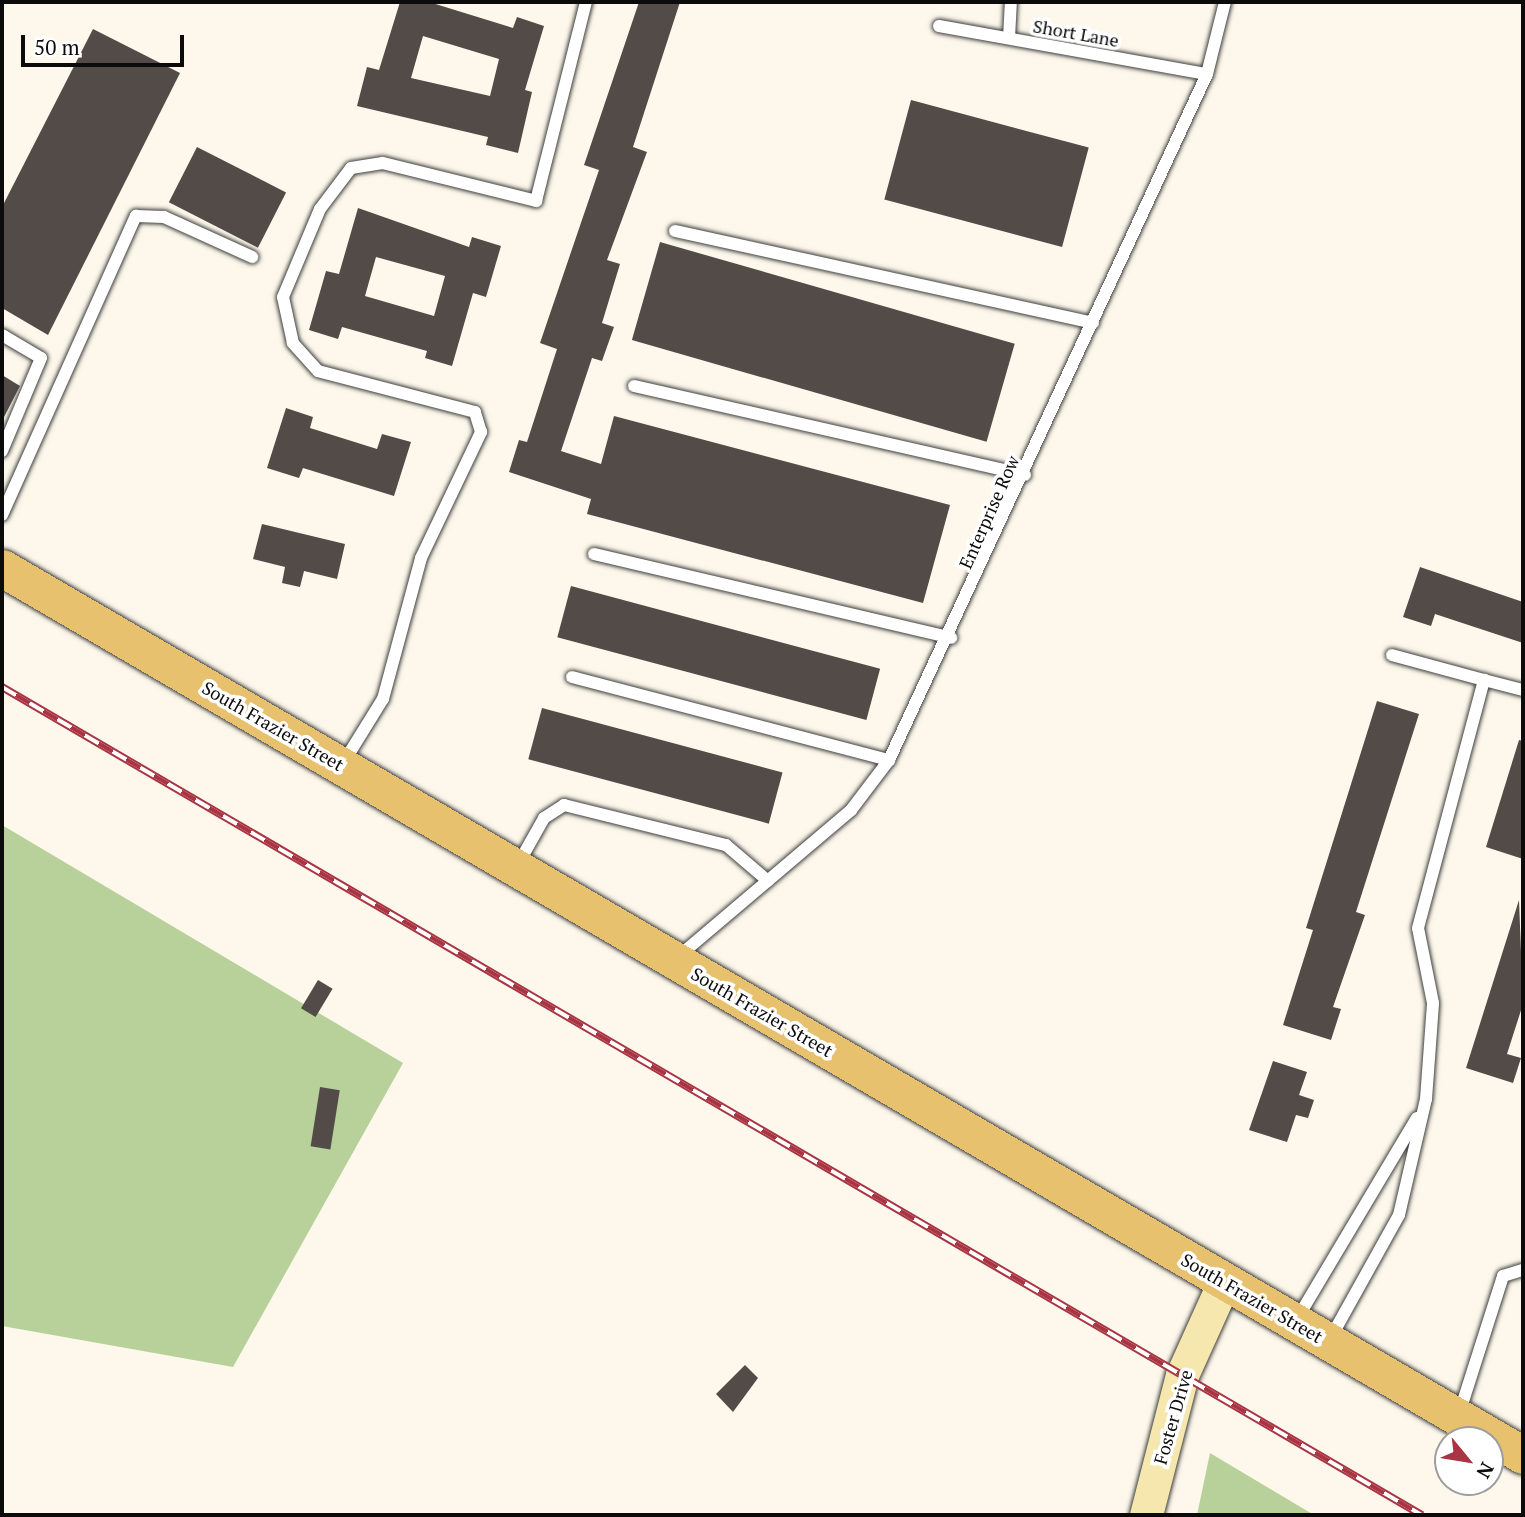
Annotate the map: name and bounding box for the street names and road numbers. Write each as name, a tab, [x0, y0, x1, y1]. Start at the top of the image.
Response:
street label: Short Lane	[1031, 15, 1121, 51]
street label: Enterprise Row	[954, 452, 1024, 572]
street label: South Frazier Street	[198, 677, 348, 775]
street label: South Frazier Street	[687, 963, 837, 1061]
street label: South Frazier Street	[1177, 1249, 1327, 1347]
street label: Foster Drive	[1149, 1367, 1197, 1467]

